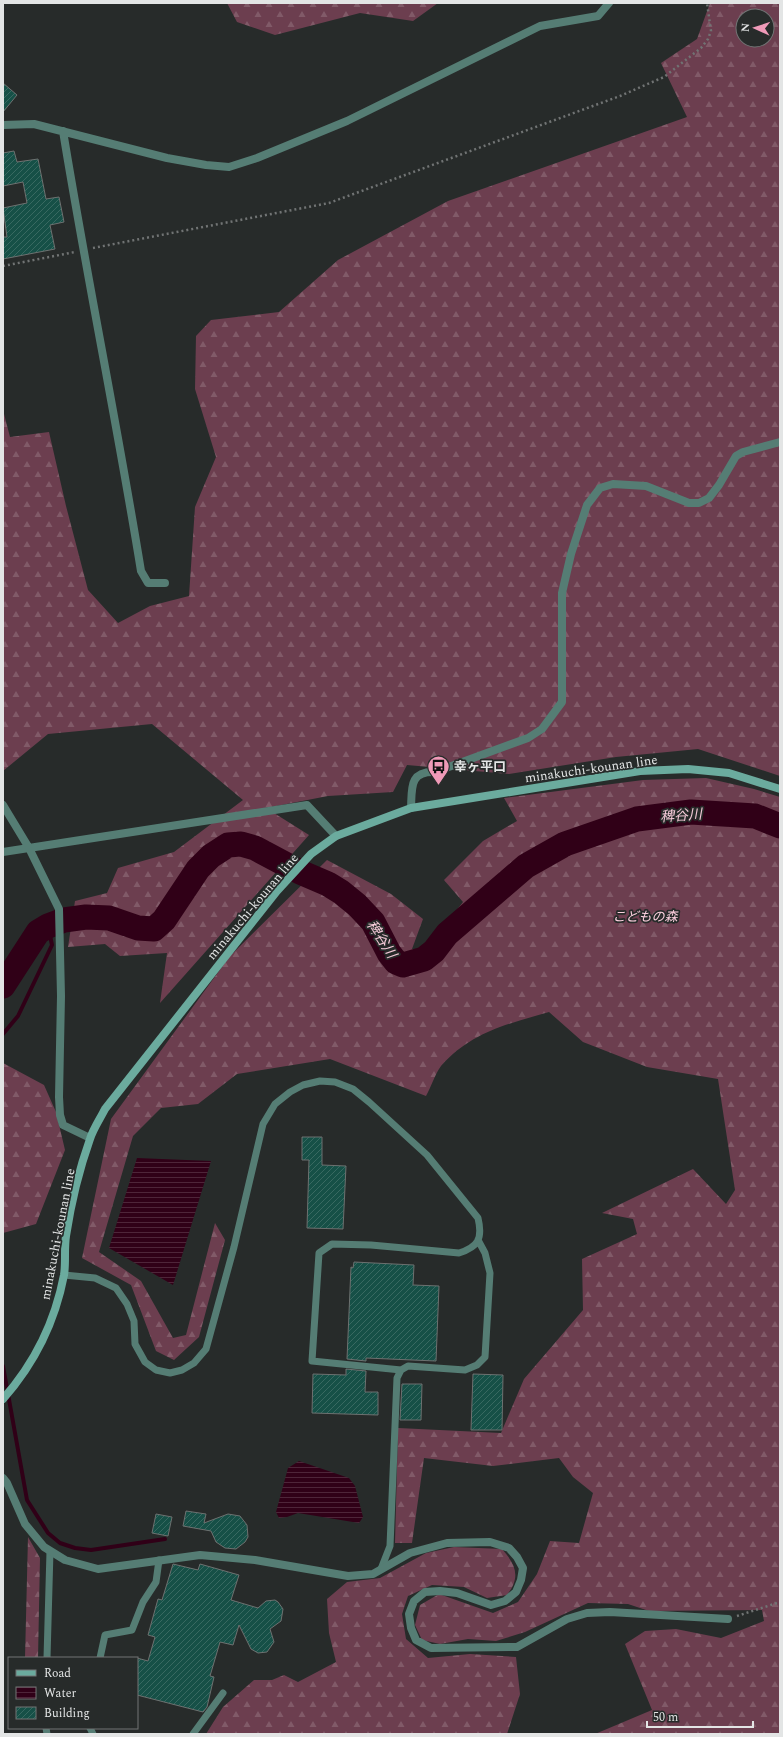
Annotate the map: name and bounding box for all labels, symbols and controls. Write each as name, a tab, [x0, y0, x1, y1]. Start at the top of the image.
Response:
north arrow	[735, 8, 775, 48]
text: N	[737, 23, 754, 32]
street label: minakuchi-kounan line	[524, 750, 659, 788]
bus stop icon: 幸ヶ平口	[426, 753, 452, 786]
place label: 幸ヶ平口	[454, 757, 506, 777]
water label: 稗谷川	[659, 803, 705, 827]
street label: minakuchi-kounan line	[202, 849, 303, 964]
park label: こどもの森	[612, 907, 679, 927]
water label: 稗谷川	[361, 916, 403, 964]
street label: minakuchi-kounan line	[35, 1167, 81, 1302]
legend	[8, 1657, 138, 1729]
text: Road	[44, 1664, 71, 1683]
text: Water	[44, 1684, 76, 1703]
scale bar	[647, 1703, 753, 1729]
text: Building	[44, 1704, 90, 1723]
text: 50 m	[653, 1708, 678, 1727]

